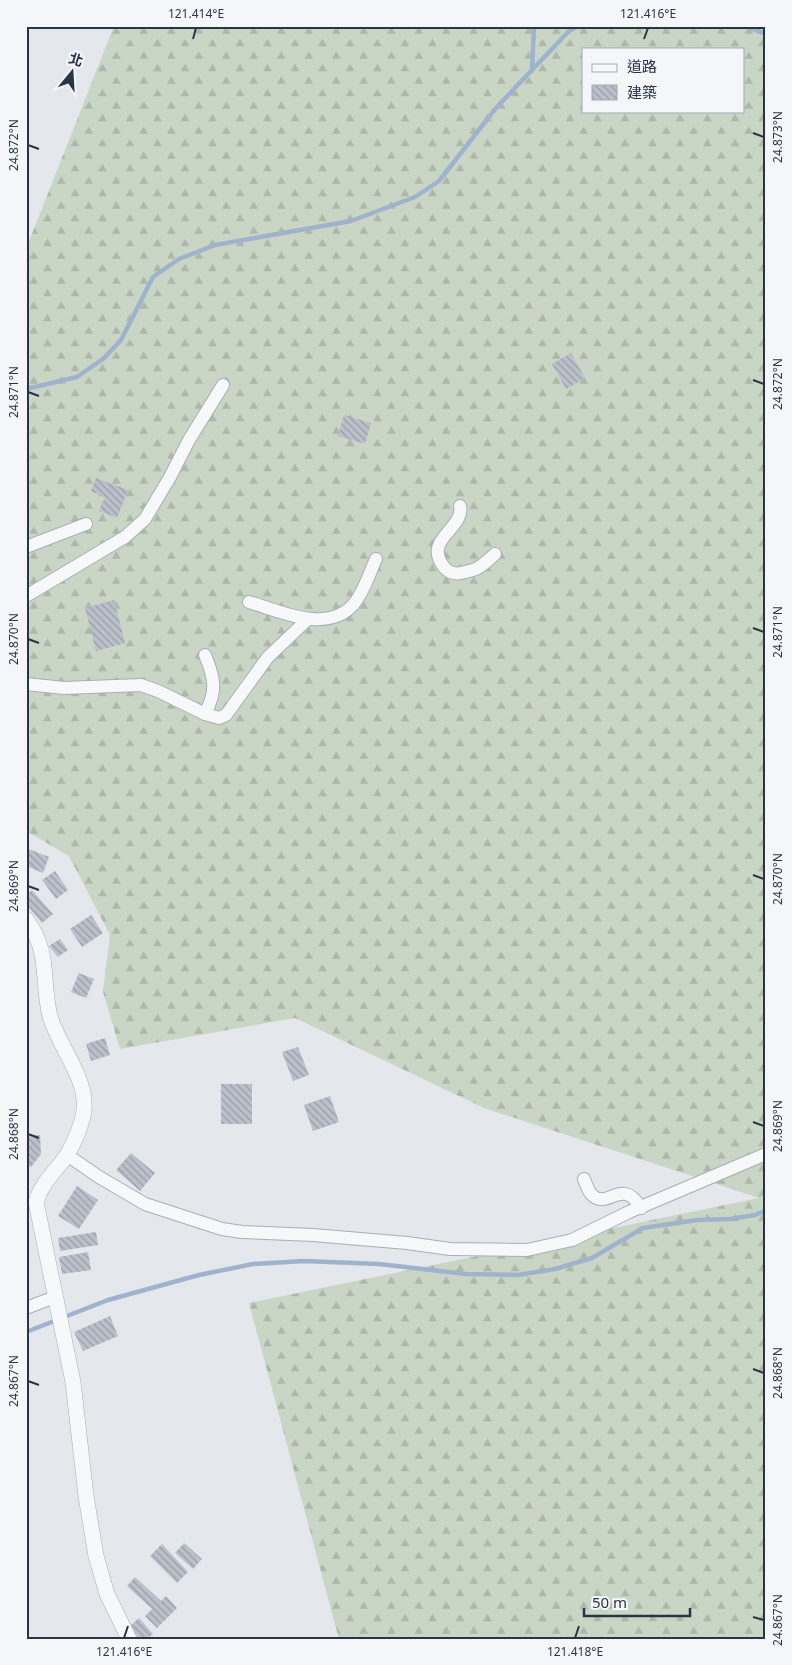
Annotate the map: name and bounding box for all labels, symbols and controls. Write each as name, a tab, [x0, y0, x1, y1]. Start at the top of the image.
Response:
text: 121.414°E	[168, 5, 224, 22]
text: 121.416°E	[620, 5, 676, 22]
north arrow	[48, 48, 98, 98]
text: 北	[67, 48, 86, 70]
legend	[582, 48, 744, 112]
text: 道路	[627, 56, 657, 76]
text: 建築	[627, 82, 657, 102]
text: 24.873°N	[769, 111, 786, 163]
text: 24.872°N	[5, 119, 22, 171]
text: 24.872°N	[769, 358, 786, 410]
text: 24.871°N	[5, 366, 22, 418]
text: 24.871°N	[769, 606, 786, 658]
text: 24.870°N	[5, 613, 22, 665]
text: 24.870°N	[769, 853, 786, 905]
text: 24.869°N	[5, 860, 22, 912]
text: 24.869°N	[769, 1100, 786, 1152]
text: 24.868°N	[5, 1108, 22, 1160]
text: 24.868°N	[769, 1347, 786, 1399]
text: 24.867°N	[5, 1355, 22, 1407]
scale bar	[584, 1585, 691, 1617]
text: 50 m	[592, 1592, 627, 1612]
text: 24.867°N	[769, 1594, 786, 1646]
text: 121.416°E	[96, 1643, 152, 1660]
text: 121.418°E	[547, 1643, 603, 1660]

